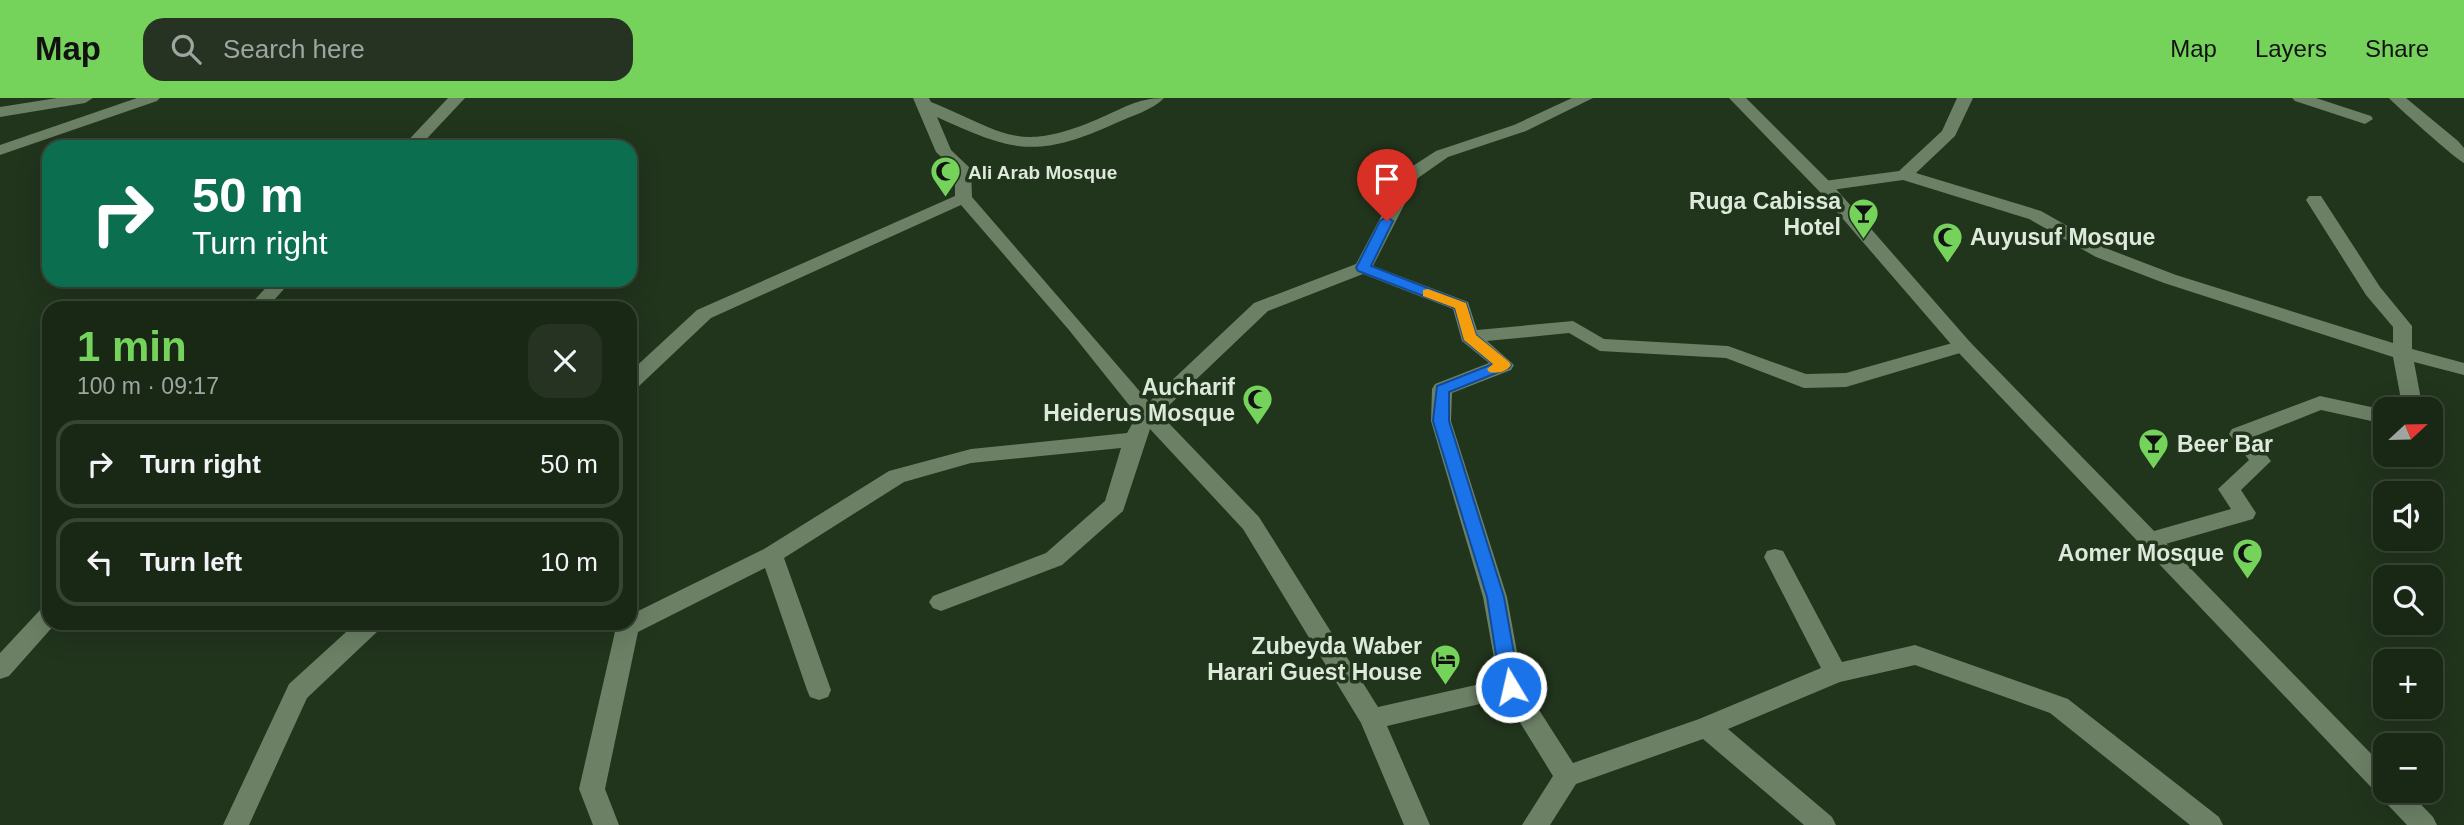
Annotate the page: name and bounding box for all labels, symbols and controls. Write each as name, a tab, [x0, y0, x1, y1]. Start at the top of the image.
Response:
search box	[143, 18, 633, 81]
text: Map	[35, 30, 101, 67]
icon: search	[167, 30, 205, 68]
text: Search here	[223, 34, 365, 64]
text: Map	[2170, 35, 2217, 62]
text: Layers	[2255, 35, 2327, 62]
text: Share	[2365, 35, 2429, 62]
pin	[1357, 149, 1417, 221]
mosque icon: Ali Arab Mosque	[928, 155, 962, 199]
icon: arrive	[1368, 160, 1406, 198]
place label: Ali Arab Mosque	[968, 162, 1117, 183]
icon: right	[77, 168, 168, 259]
text: 50 m	[192, 168, 304, 222]
place label: Ruga Cabissa Hotel	[1689, 188, 1841, 240]
bar icon: Ruga Cabissa Hotel	[1847, 197, 1881, 241]
mosque icon: Auyusuf Mosque	[1930, 220, 1964, 264]
place label: Auyusuf Mosque	[1970, 224, 2155, 250]
text: Turn right	[192, 225, 328, 261]
text: 1 min	[77, 323, 187, 370]
button: close	[528, 324, 602, 398]
text: 100 m · 09:17	[77, 373, 219, 399]
place label: Aucharif Heiderus Mosque	[1043, 374, 1235, 426]
mosque icon: Aucharif Heiderus Mosque	[1241, 383, 1275, 427]
north arrow	[2373, 397, 2443, 467]
map controls	[2373, 397, 2443, 803]
bar icon: Beer Bar	[2137, 427, 2171, 471]
place label: Beer Bar	[2177, 431, 2273, 457]
icon: right	[81, 445, 119, 483]
text: Turn right	[140, 449, 261, 479]
text: 50 m	[540, 449, 598, 479]
button: sound	[2373, 481, 2443, 551]
mosque icon: Aomer Mosque	[2230, 536, 2264, 580]
place label: Aomer Mosque	[2058, 540, 2224, 566]
icon: left	[81, 543, 119, 581]
text: Turn left	[140, 547, 242, 577]
text: 10 m	[540, 547, 598, 577]
button: search	[2373, 565, 2443, 635]
place label: Zubeyda Waber Harari Guest House	[1207, 633, 1422, 685]
hotel icon: Zubeyda Waber Harari Guest House	[1428, 642, 1462, 686]
button: +	[2373, 649, 2443, 719]
position arrow	[1474, 650, 1548, 724]
button: −	[2373, 733, 2443, 803]

